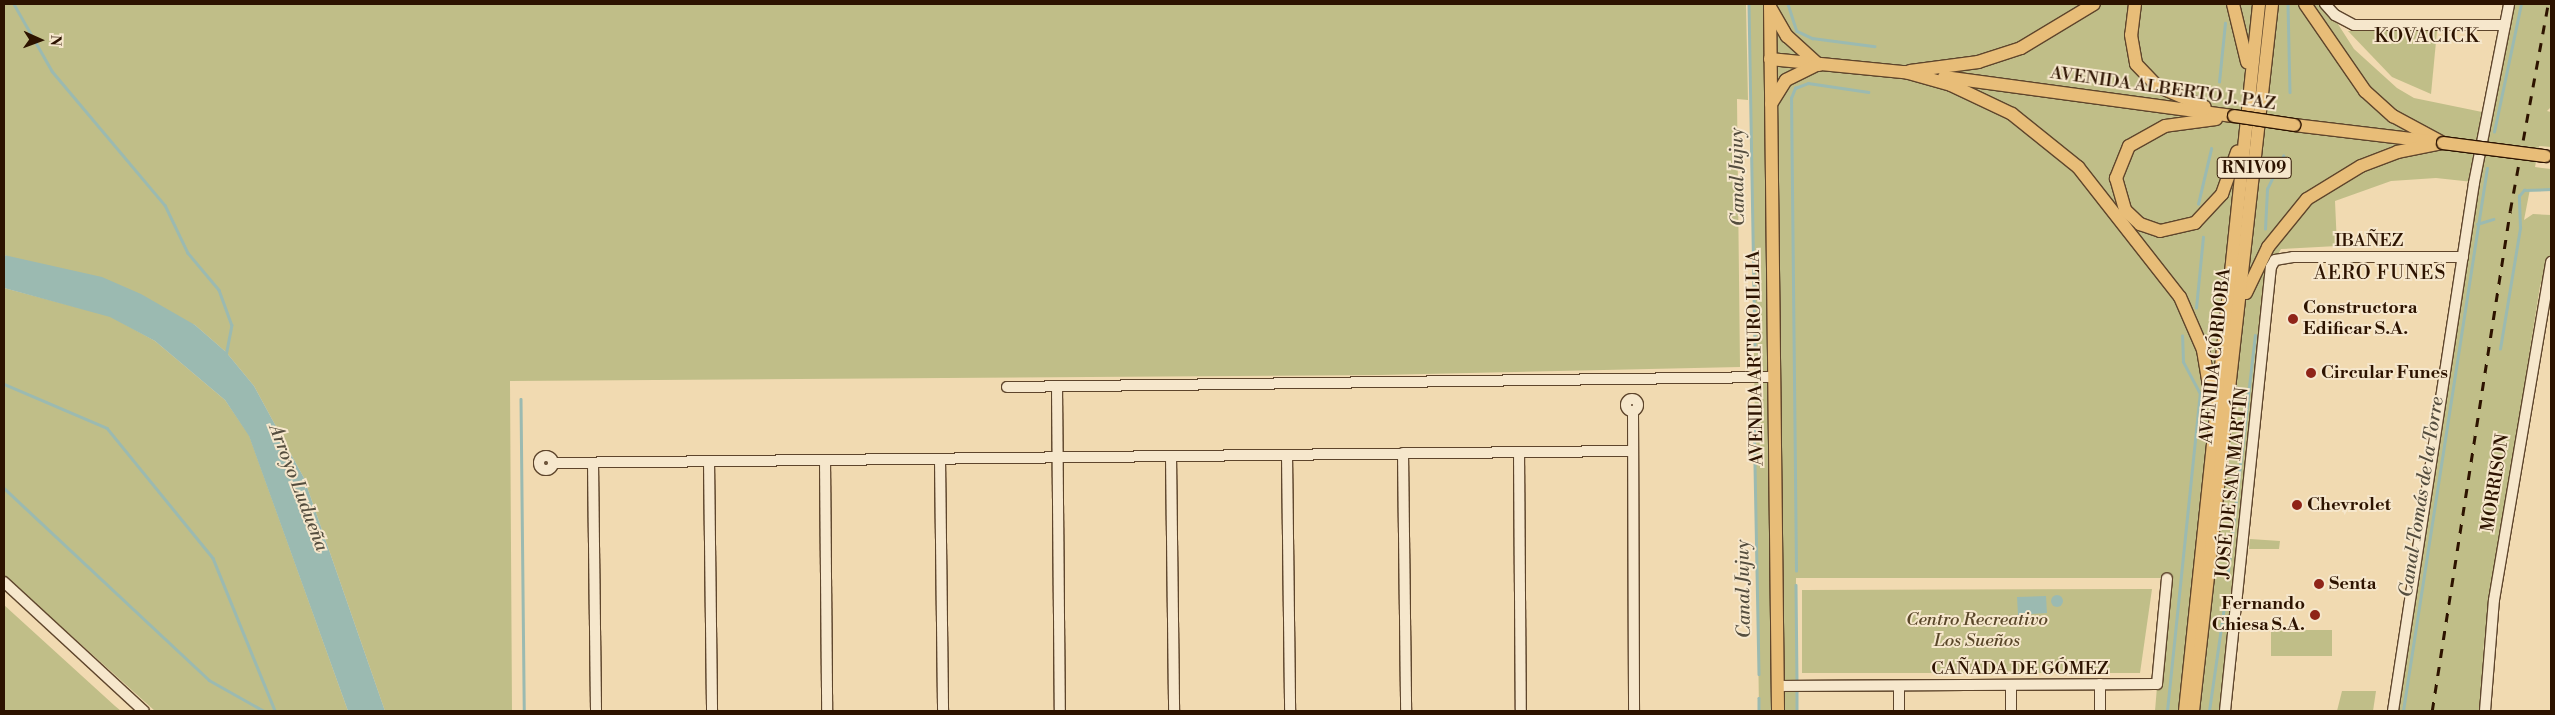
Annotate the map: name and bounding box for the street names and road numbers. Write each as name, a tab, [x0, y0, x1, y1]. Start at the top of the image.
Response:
street label: AVENIDA ALBERTO J. PAZ	[2049, 62, 2277, 116]
road number: RN1V09	[2216, 154, 2292, 182]
street label: IBAÑEZ	[2335, 230, 2403, 252]
street label: AVENIDA ARTURO ILLIA	[1743, 250, 1769, 466]
street label: AVENIDA CÓRDOBA	[2196, 267, 2236, 445]
street label: JOSÉ DE SAN MARTÍN	[2212, 386, 2254, 580]
street label: MORRISON	[2478, 432, 2514, 534]
street label: CAÑADA DE GÓMEZ	[1931, 658, 2109, 680]

